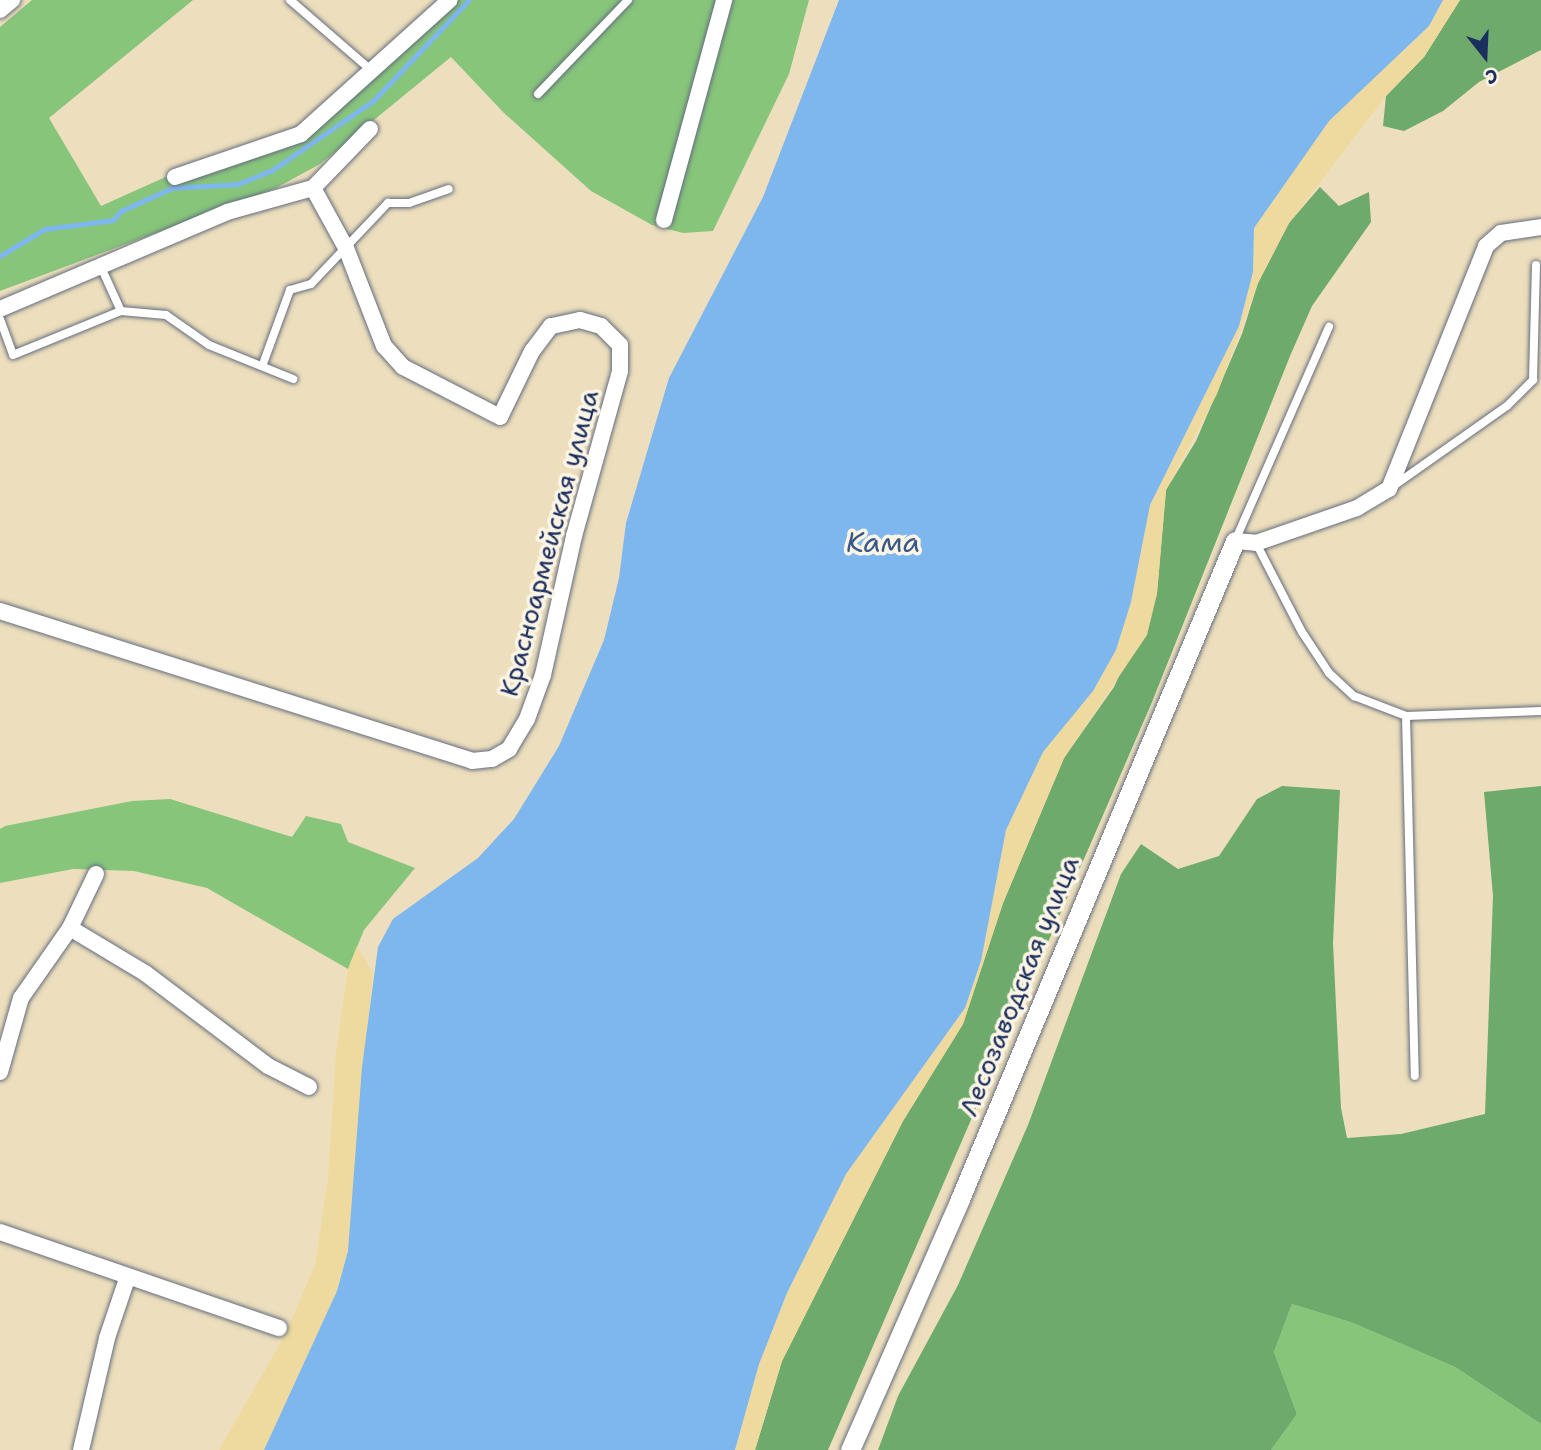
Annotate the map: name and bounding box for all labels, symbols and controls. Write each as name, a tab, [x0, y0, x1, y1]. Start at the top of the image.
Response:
north arrow	[1450, 21, 1520, 91]
text: С	[1482, 63, 1501, 90]
street label: Красноармейская улица	[493, 386, 605, 700]
water label: Кама	[846, 525, 920, 559]
street label: Лесозаводская улица	[953, 852, 1085, 1120]

